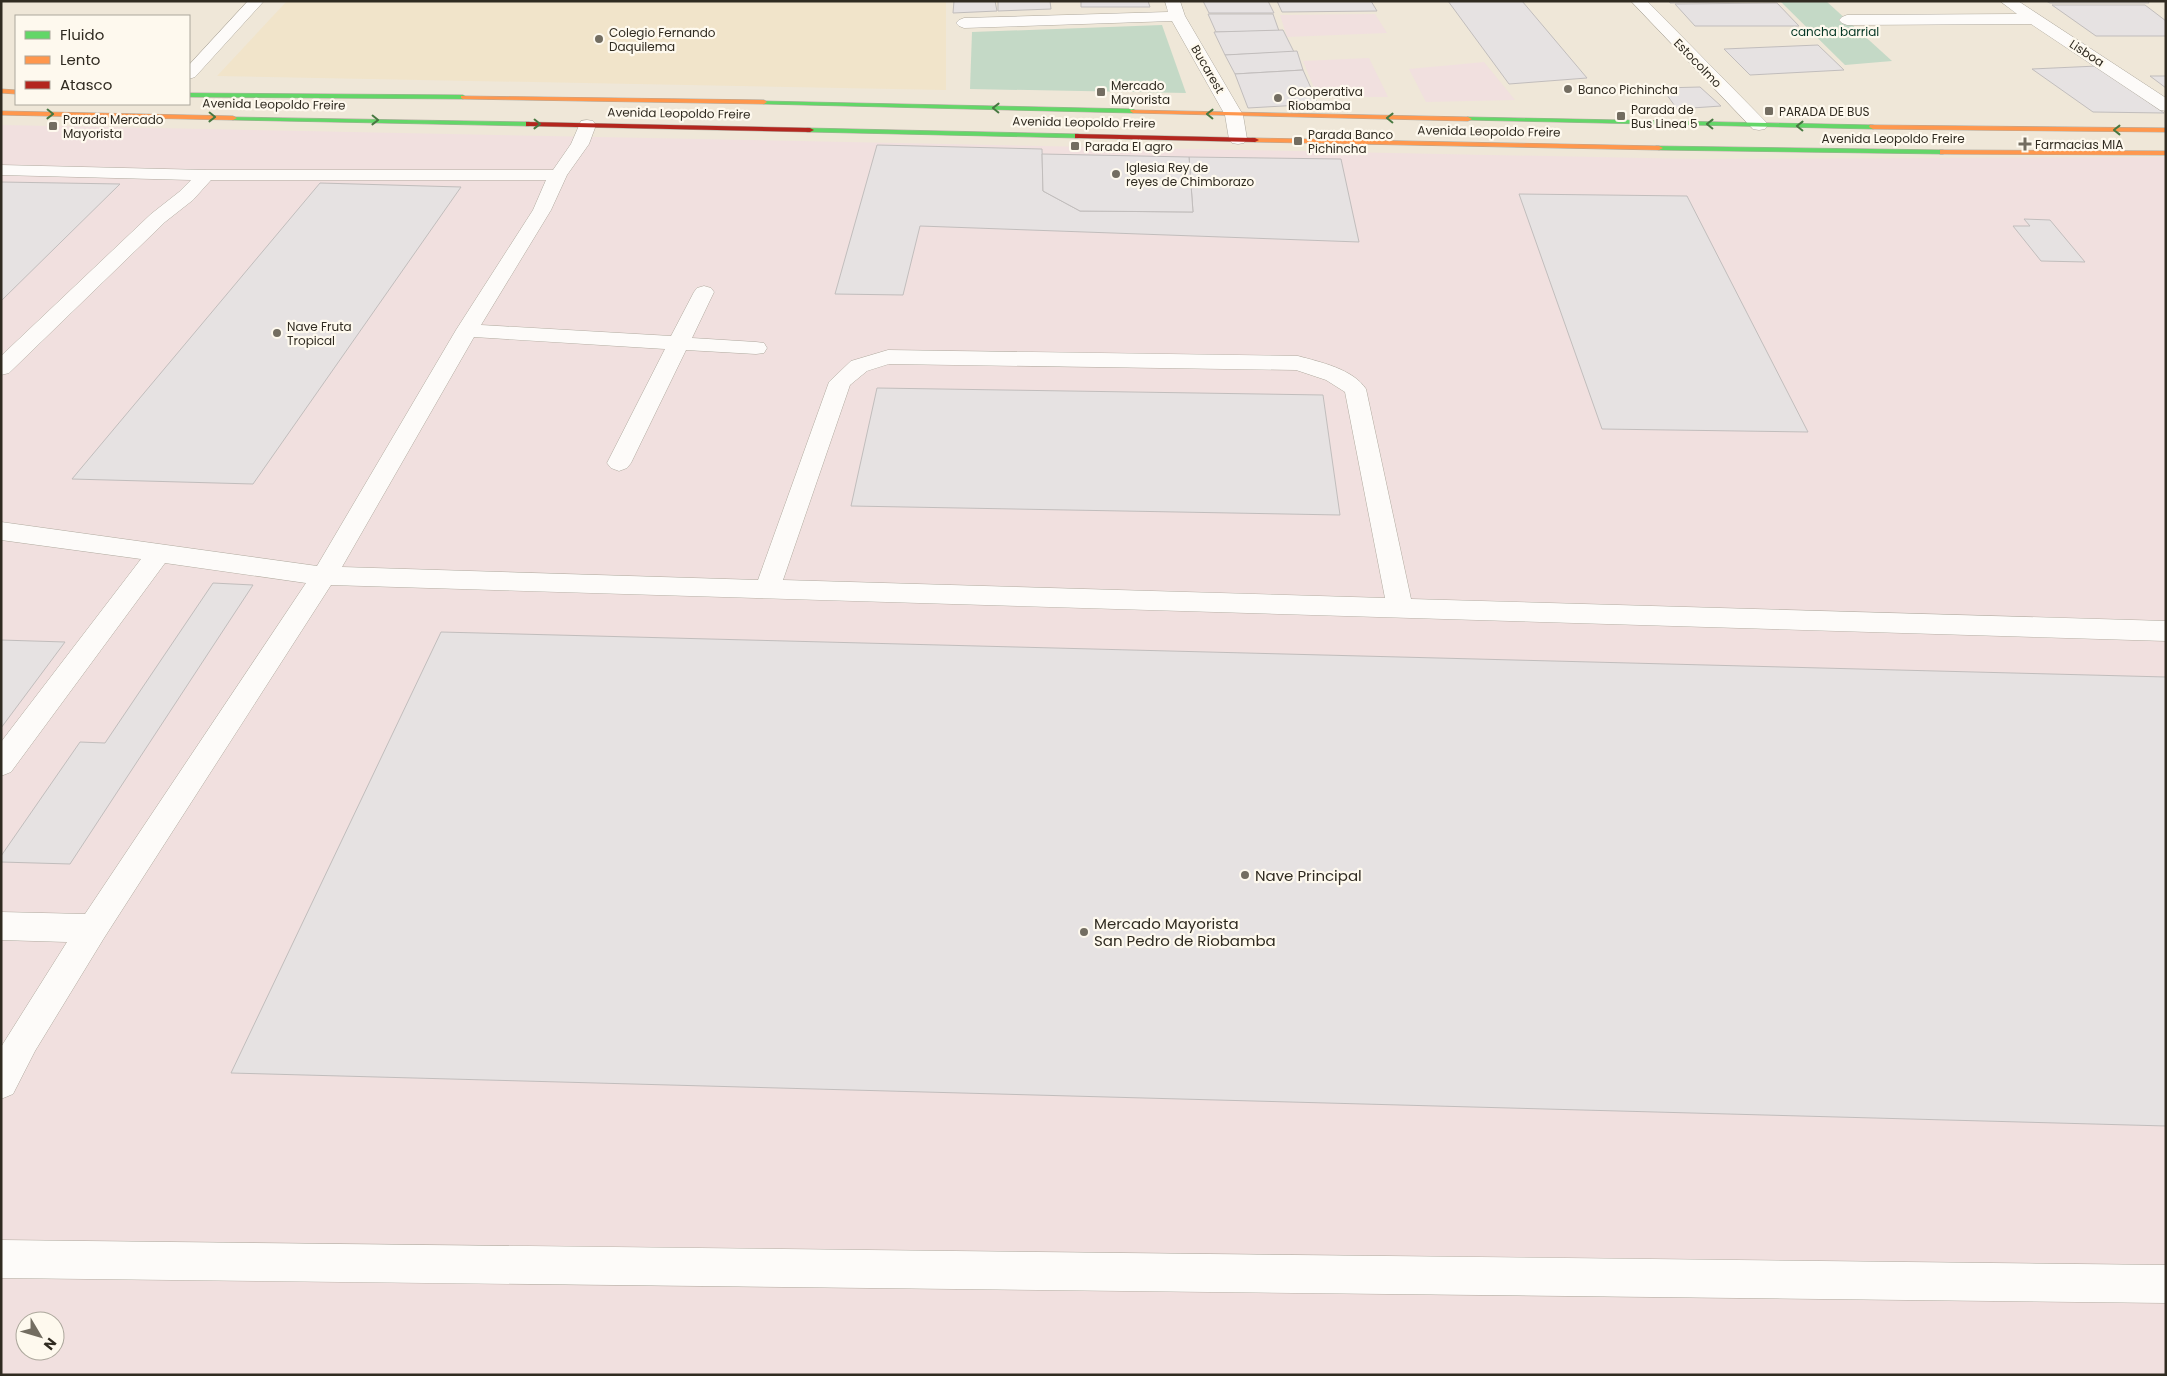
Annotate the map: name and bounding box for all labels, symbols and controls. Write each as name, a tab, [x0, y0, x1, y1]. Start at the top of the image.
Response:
legend	[15, 15, 190, 105]
park label: cancha barrial	[1791, 23, 1879, 40]
text: Fluido	[60, 24, 104, 45]
place label: Colegio Fernando Daquilema	[609, 24, 716, 55]
marker: Colegio Fernando Daquilema	[593, 33, 605, 45]
street label: Estocolmo	[1670, 35, 1726, 92]
street label: Lisboa	[2066, 35, 2108, 71]
street label: Bucarest	[1187, 42, 1229, 96]
text: Lento	[60, 49, 100, 70]
text: Atasco	[60, 74, 112, 95]
place label: Mercado Mayorista	[1111, 77, 1170, 108]
place label: Banco Pichincha	[1578, 81, 1678, 98]
place label: Cooperativa Riobamba	[1288, 83, 1363, 114]
marker: Banco Pichincha	[1562, 83, 1574, 95]
marker: Mercado Mayorista	[1095, 86, 1107, 98]
marker: Cooperativa Riobamba	[1272, 92, 1284, 104]
street label: Avenida Leopoldo Freire	[202, 94, 346, 114]
place label: Parada de Bus Linea 5	[1631, 101, 1698, 132]
street label: Avenida Leopoldo Freire	[607, 103, 751, 123]
one-way arrow	[991, 103, 999, 114]
place label: PARADA DE BUS	[1779, 103, 1870, 120]
marker: PARADA DE BUS	[1763, 105, 1775, 117]
one-way arrow	[46, 109, 54, 119]
one-way arrow	[1206, 109, 1214, 119]
marker: Parada de Bus Linea 5	[1615, 110, 1627, 122]
place label: Parada Mercado Mayorista	[63, 111, 164, 142]
one-way arrow	[209, 112, 217, 122]
street label: Avenida Leopoldo Freire	[1012, 112, 1156, 132]
one-way arrow	[1386, 113, 1394, 123]
one-way arrow	[372, 115, 379, 125]
one-way arrow	[534, 118, 542, 129]
one-way arrow	[1706, 119, 1714, 129]
marker: Parada Mercado Mayorista	[47, 120, 59, 132]
one-way arrow	[1796, 120, 1804, 131]
street label: Avenida Leopoldo Freire	[1417, 121, 1561, 141]
one-way arrow	[2113, 125, 2120, 135]
place label: Parada Banco Pichincha	[1308, 126, 1394, 157]
street label: Avenida Leopoldo Freire	[1821, 130, 1965, 147]
marker: Parada Banco Pichincha	[1292, 135, 1304, 147]
place label: Farmacias MIA	[2035, 136, 2123, 153]
place label: Parada El agro	[1085, 138, 1173, 155]
marker: Farmacias MIA	[2019, 138, 2031, 150]
marker: Parada El agro	[1069, 140, 1081, 152]
place label: Iglesia Rey de reyes de Chimborazo	[1126, 159, 1254, 190]
marker: Iglesia Rey de reyes de Chimborazo	[1110, 168, 1122, 180]
place label: Nave Fruta Tropical	[287, 318, 352, 349]
marker: Nave Fruta Tropical	[271, 327, 283, 339]
place label: Nave Principal	[1255, 865, 1362, 886]
marker: Nave Principal	[1239, 869, 1251, 881]
place label: Mercado Mayorista San Pedro de Riobamba	[1094, 913, 1276, 951]
marker: Mercado Mayorista San Pedro de Riobamba	[1078, 926, 1090, 938]
north arrow	[15, 1311, 65, 1361]
text: N	[39, 1334, 61, 1354]

